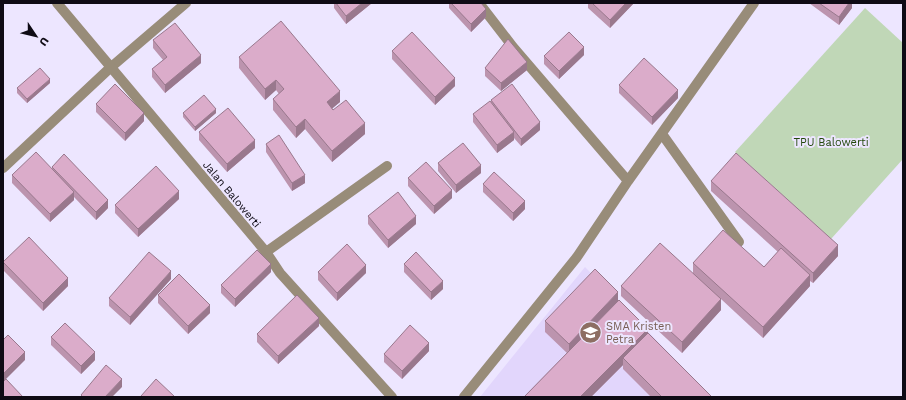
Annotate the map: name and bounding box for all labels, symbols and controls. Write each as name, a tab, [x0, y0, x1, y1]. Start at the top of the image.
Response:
north arrow	[16, 16, 56, 56]
text: U	[36, 35, 51, 49]
park label: TPU Balowerti	[793, 136, 869, 149]
street label: Jalan Balowerti	[200, 158, 263, 230]
school or university icon: SMA Kristen Petra	[577, 319, 603, 345]
place label: SMA Kristen Petra	[606, 320, 671, 346]

